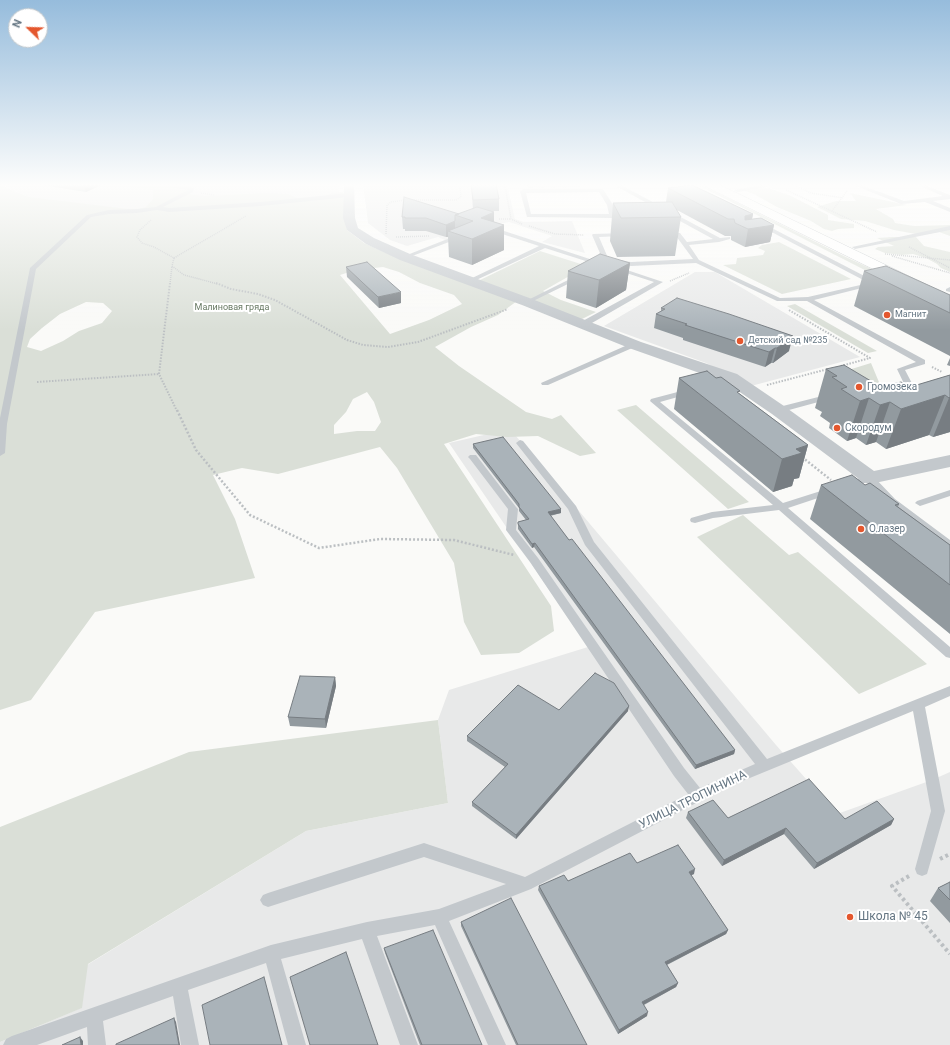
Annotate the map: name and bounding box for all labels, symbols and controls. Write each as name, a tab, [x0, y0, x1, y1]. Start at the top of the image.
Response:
north arrow	[8, 8, 48, 48]
text: N	[10, 17, 25, 30]
park label: Малиновая гряда	[195, 303, 269, 313]
marker: Магнит	[882, 310, 892, 320]
place label: Магнит	[895, 310, 926, 320]
marker: Детский сад №235	[735, 336, 745, 346]
place label: Детский сад №235	[748, 336, 827, 346]
place label: Громозека	[867, 381, 917, 393]
marker: Громозека	[854, 382, 864, 392]
place label: Скородум	[845, 422, 892, 434]
marker: Скородум	[832, 423, 842, 433]
place label: О.лазер	[869, 523, 905, 535]
marker: О.лазер	[856, 524, 866, 534]
street label: УЛИЦА ТРОПИНИНА	[637, 768, 749, 832]
place label: Школа № 45	[858, 910, 928, 924]
marker: Школа № 45	[845, 912, 855, 922]

